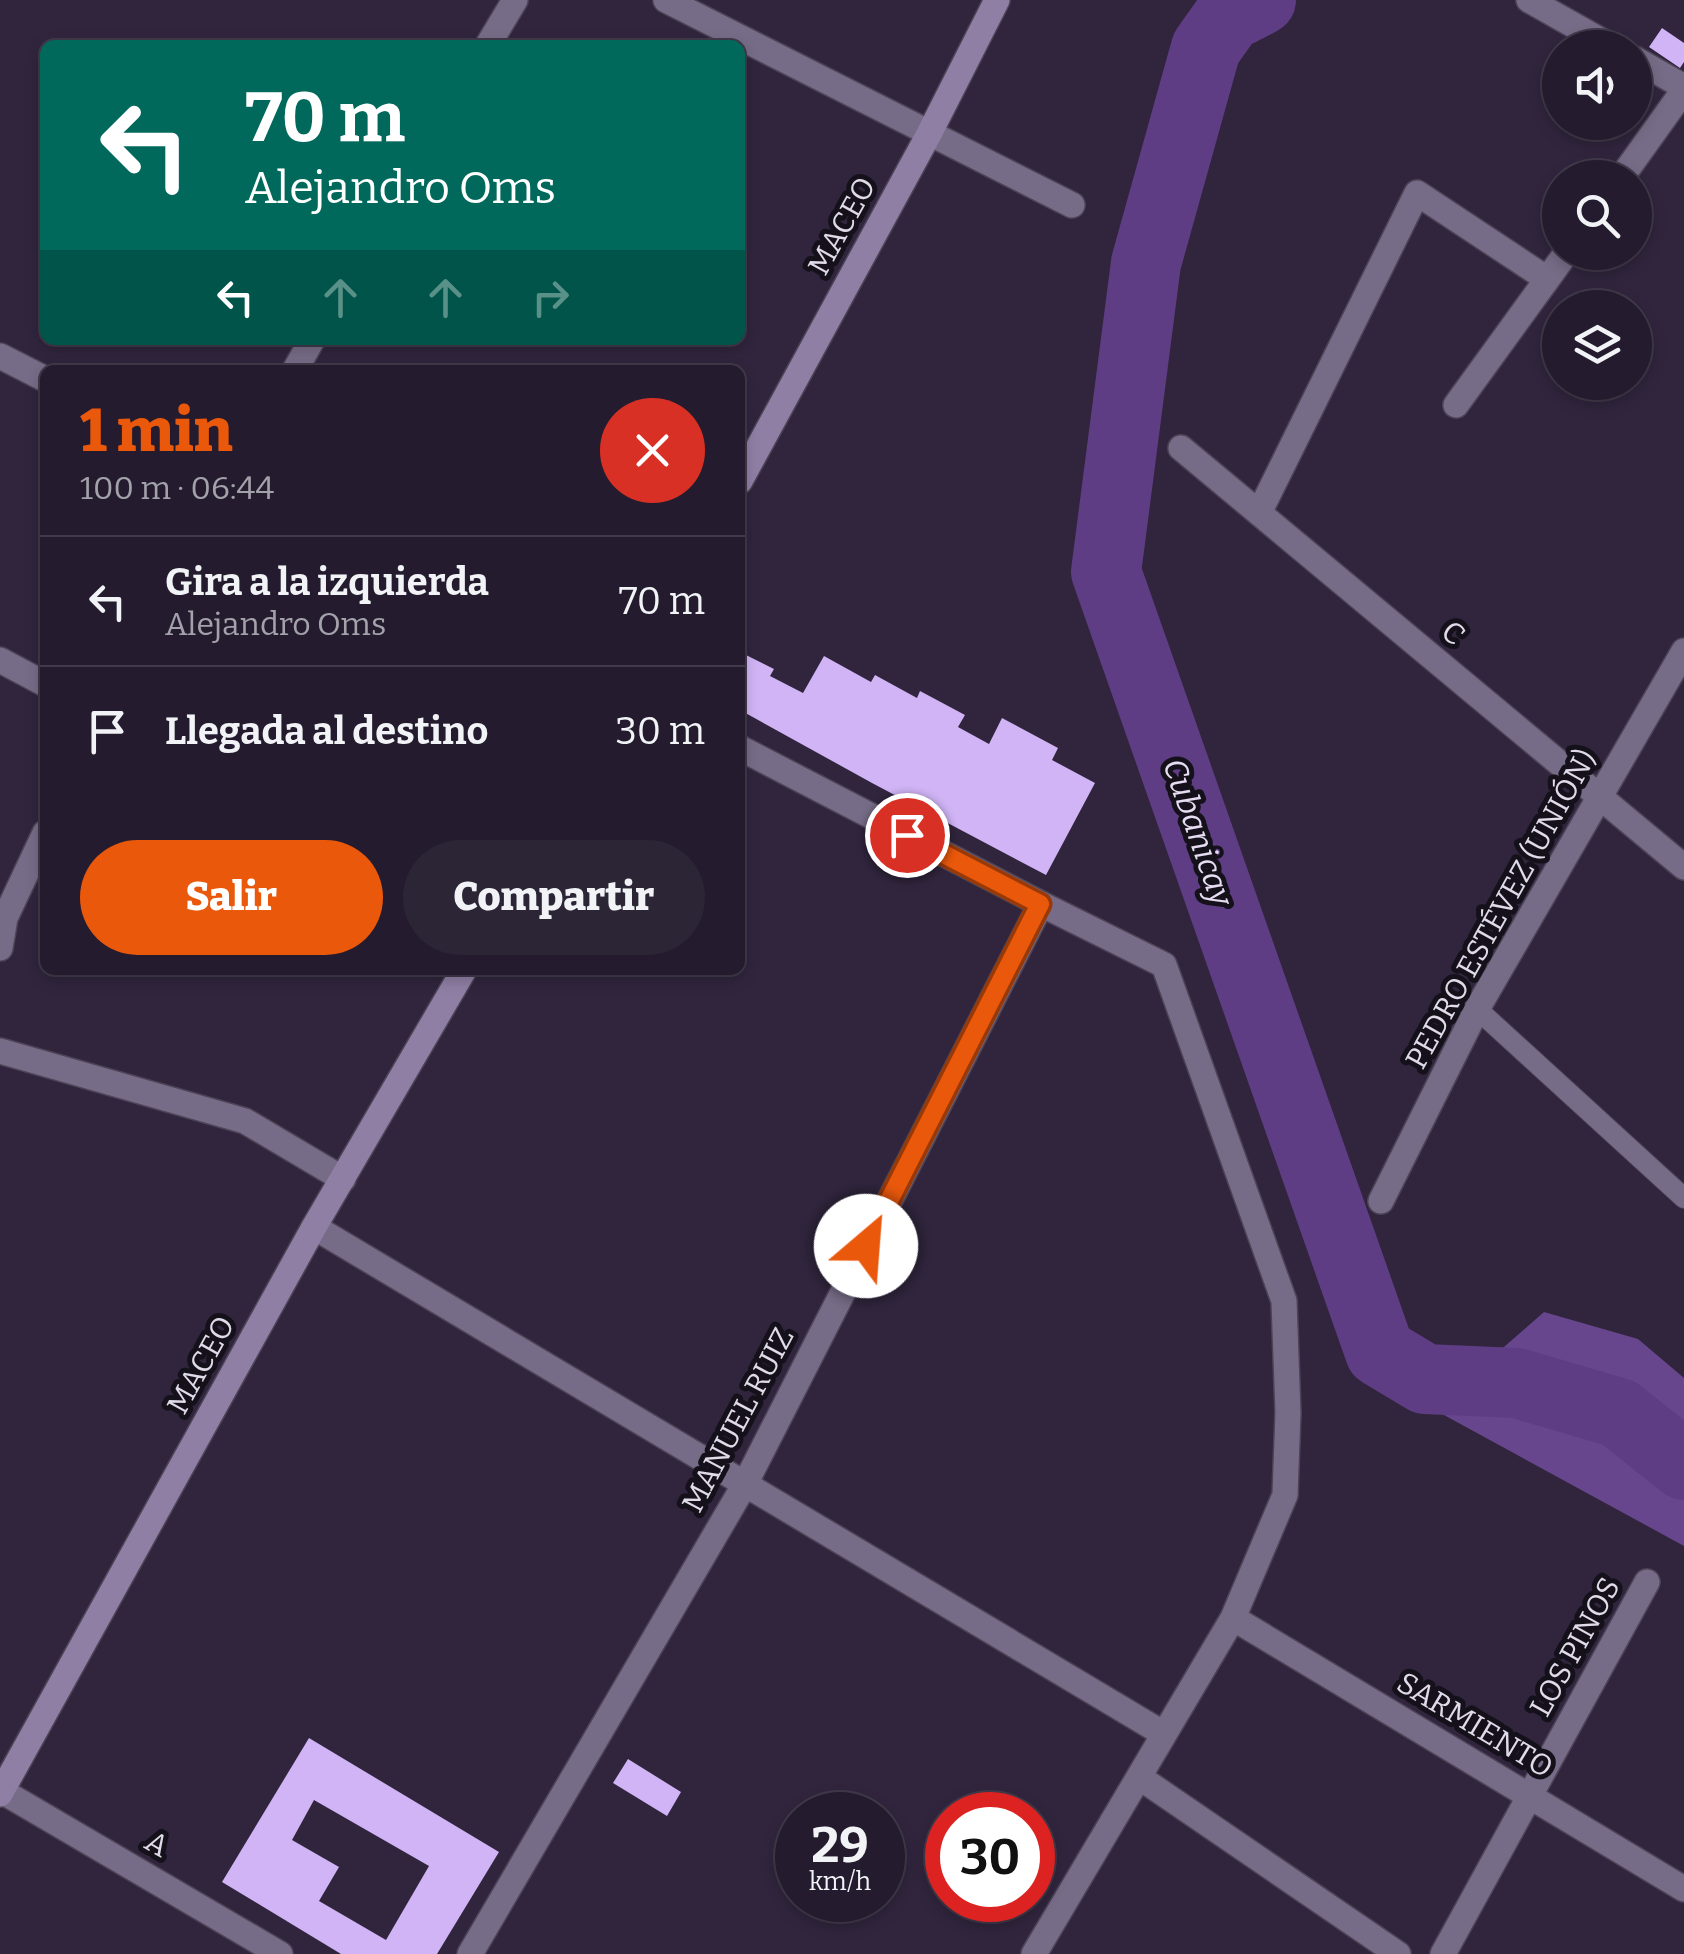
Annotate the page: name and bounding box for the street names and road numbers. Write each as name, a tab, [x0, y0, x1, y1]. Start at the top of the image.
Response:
street label: MACEO	[801, 171, 883, 281]
street label: C	[1434, 613, 1472, 653]
street label: PEDRO ESTÉVEZ (UNIÓN)	[1398, 743, 1604, 1075]
street label: MACEO	[160, 1310, 242, 1420]
street label: MANUEL RUIZ	[674, 1322, 802, 1518]
street label: LOS PINOS	[1522, 1571, 1628, 1723]
street label: SARMIENTO	[1391, 1664, 1559, 1786]
street label: A	[139, 1823, 176, 1865]

